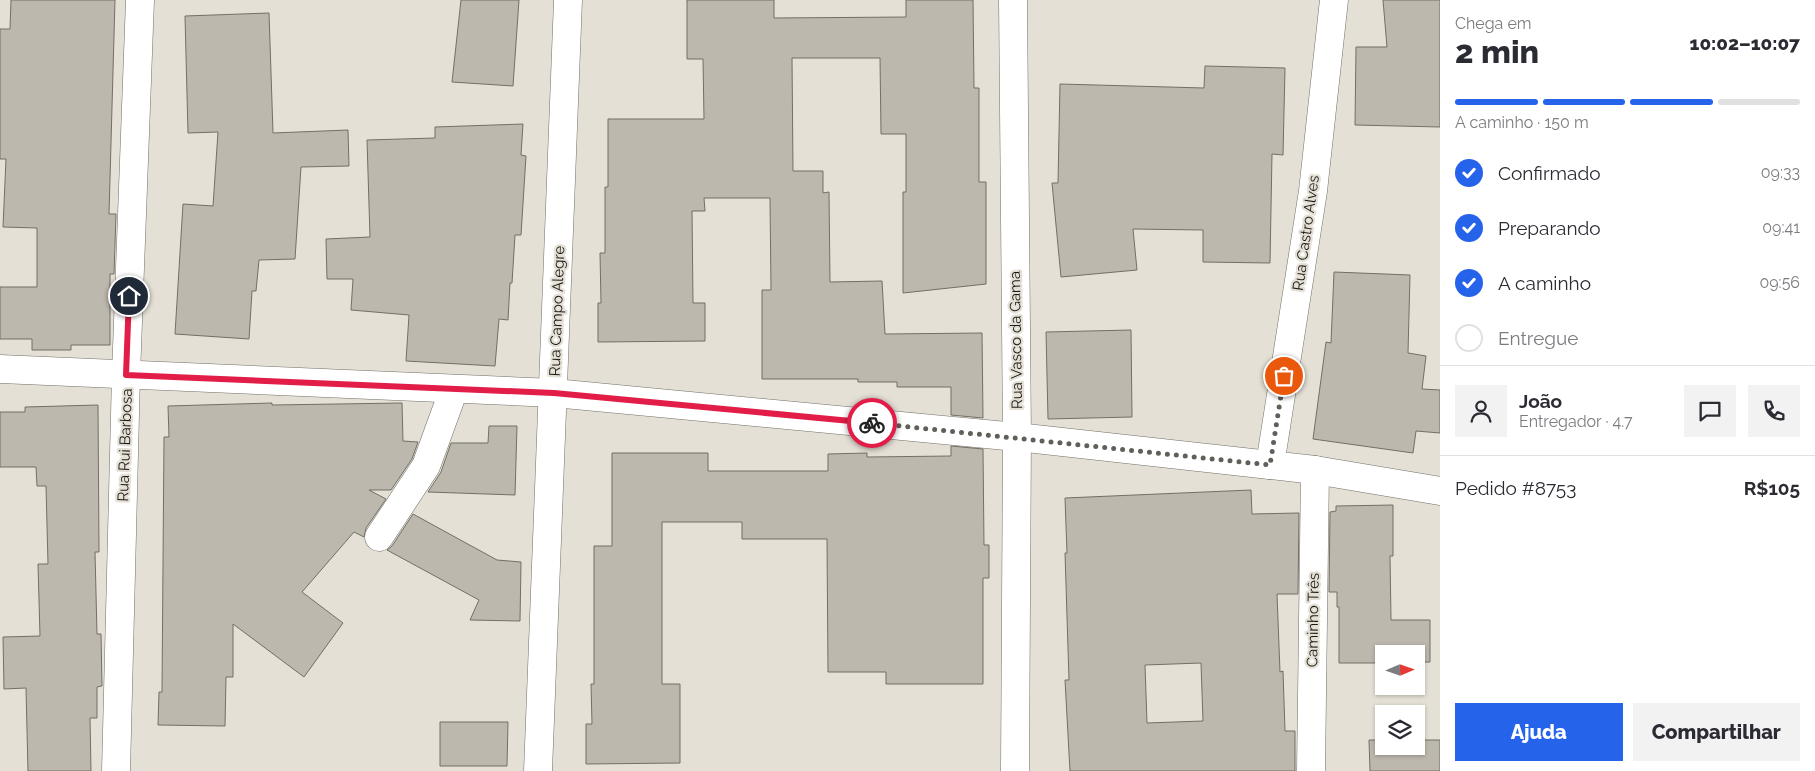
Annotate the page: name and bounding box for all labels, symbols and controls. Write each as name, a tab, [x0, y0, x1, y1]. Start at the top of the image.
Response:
text: Chega em	[1455, 14, 1531, 33]
text: 10:02–10:07	[1690, 32, 1800, 54]
text: 2 min	[1455, 33, 1539, 70]
text: A caminho · 150 m	[1455, 113, 1589, 132]
icon: check	[1455, 159, 1483, 187]
text: Confirmado	[1498, 162, 1601, 184]
text: 09:33	[1761, 163, 1800, 182]
street label: Rua Castro Alves	[1289, 174, 1323, 292]
icon: check	[1455, 214, 1483, 242]
text: Preparando	[1498, 217, 1601, 239]
text: 09:41	[1762, 218, 1800, 237]
street label: Rua Campo Alegre	[546, 245, 568, 377]
icon: check	[1455, 269, 1483, 297]
street label: Rua Vasco da Gama	[1006, 271, 1026, 409]
text: A caminho	[1498, 272, 1591, 294]
text: 09:56	[1759, 273, 1800, 292]
pin	[108, 275, 150, 317]
icon: home	[115, 282, 143, 310]
text: Entregue	[1498, 327, 1579, 349]
pin	[1263, 355, 1305, 397]
icon: bag	[1270, 362, 1298, 390]
button: person	[1455, 385, 1507, 437]
button: chat	[1684, 385, 1736, 437]
button: phone	[1748, 385, 1800, 437]
street label: Rua Rui Barbosa	[114, 388, 136, 502]
text: João	[1519, 390, 1562, 412]
courier	[847, 398, 897, 448]
icon: bike	[858, 409, 886, 437]
text: Entregador · 4.7	[1519, 412, 1632, 431]
text: Pedido #8753	[1455, 477, 1576, 499]
text: R$105	[1744, 477, 1800, 499]
street label: Caminho Três	[1303, 573, 1323, 667]
north arrow	[1375, 645, 1425, 695]
map controls	[1375, 645, 1425, 755]
button: Ajuda	[1455, 703, 1623, 761]
button: Compartilhar	[1633, 703, 1800, 761]
button: layers	[1375, 705, 1425, 755]

